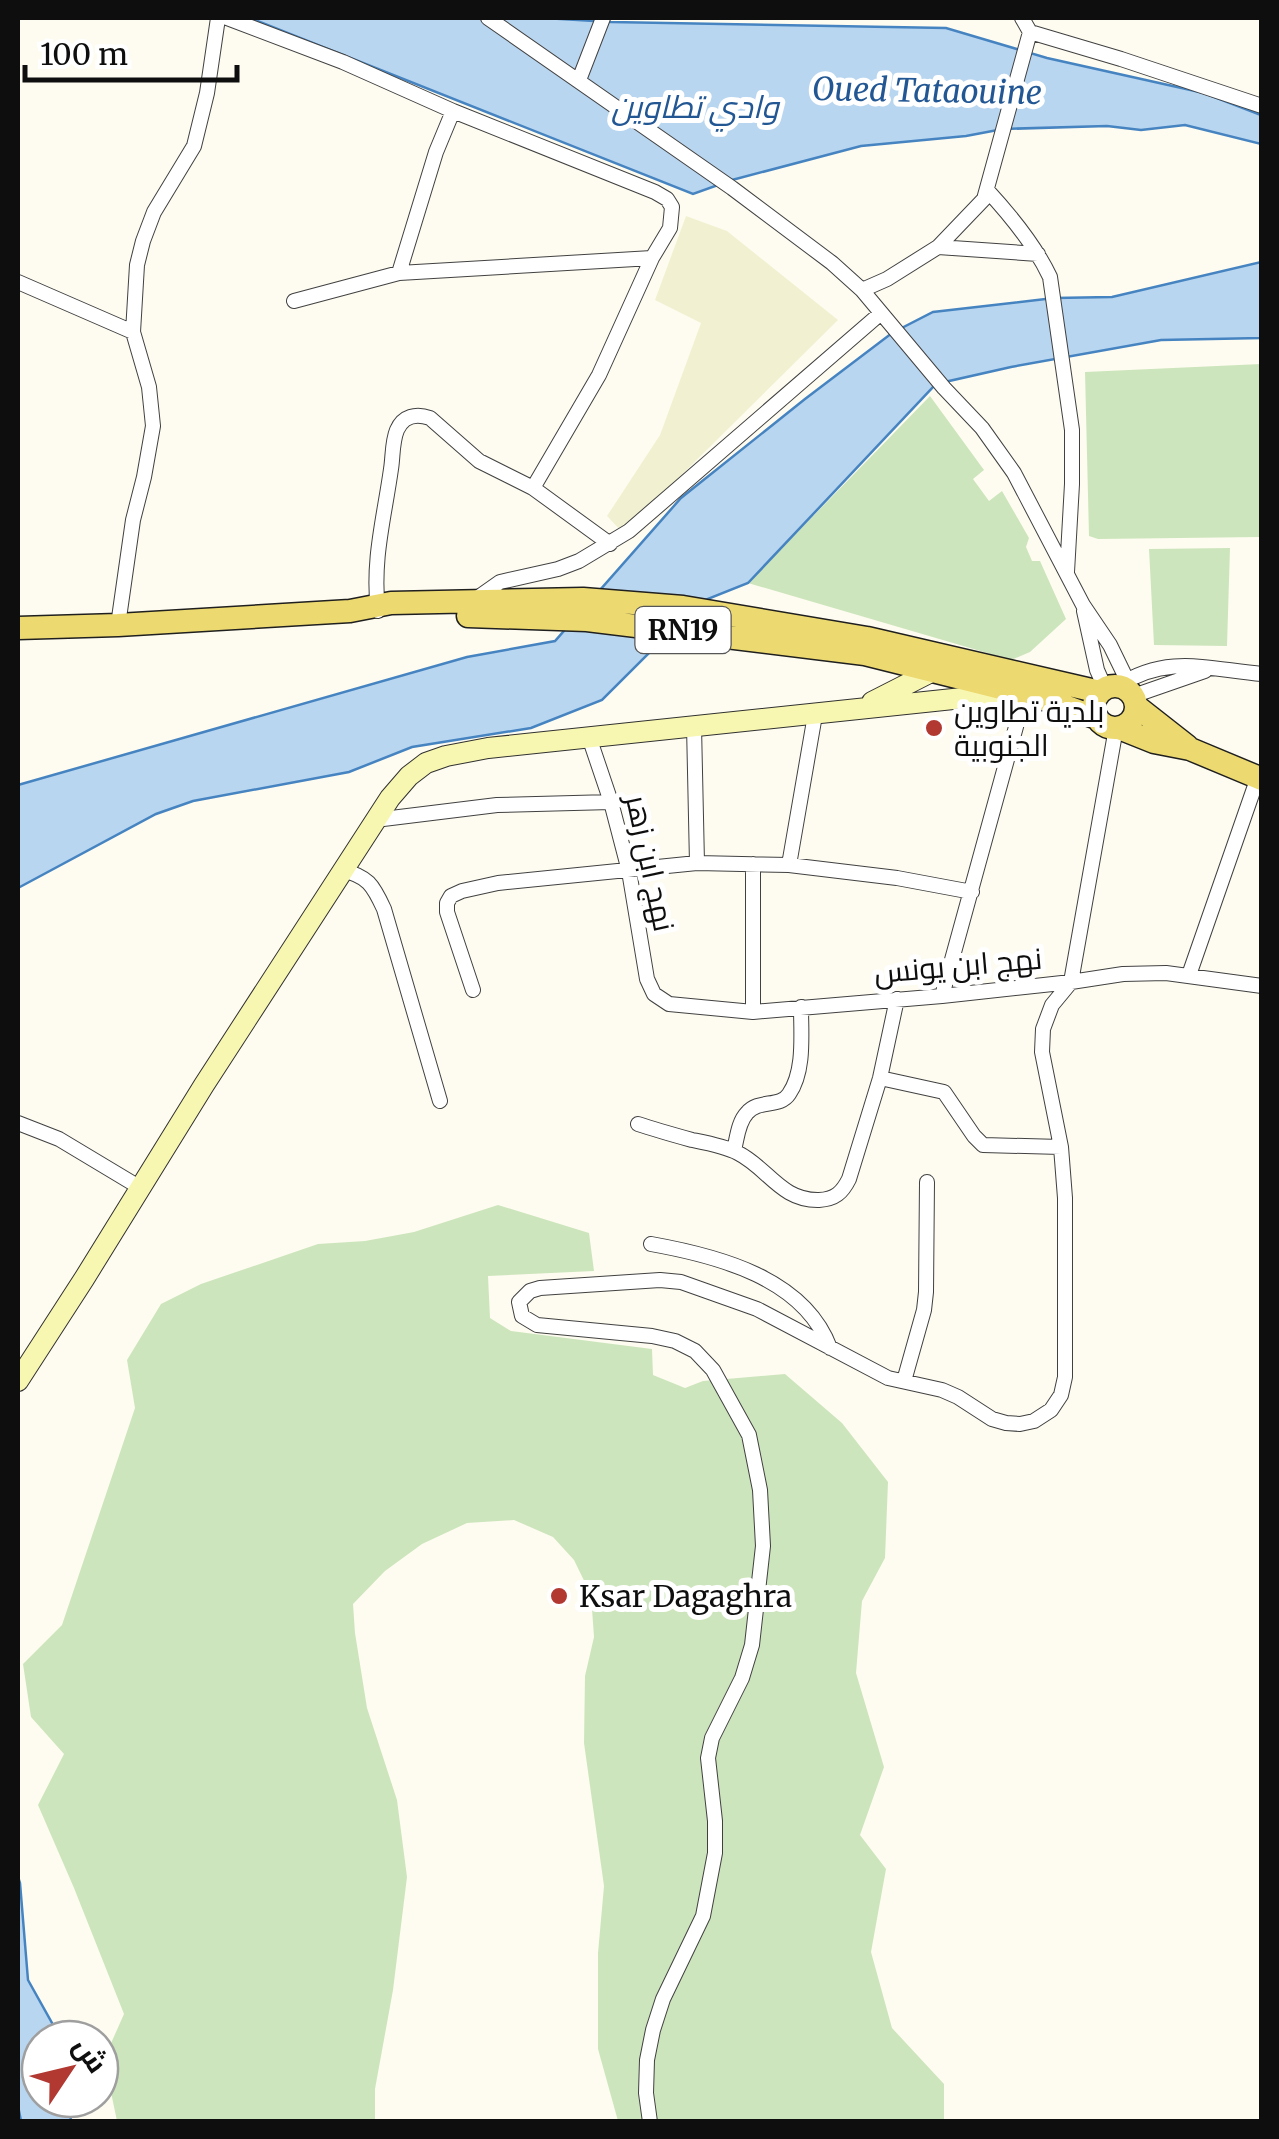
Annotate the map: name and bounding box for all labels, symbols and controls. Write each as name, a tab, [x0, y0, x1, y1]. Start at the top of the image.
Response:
scale bar	[25, 20, 238, 82]
text: 100 m	[40, 35, 128, 73]
water label: Oued Tataouine	[812, 69, 1042, 113]
water label: وادي تطاوين	[611, 87, 781, 132]
road number: RN19	[636, 607, 730, 653]
place label: بلدية تطاوين الجنوبية	[954, 692, 1104, 764]
marker: بلدية تطاوين الجنوبية	[923, 717, 945, 739]
street label: نهج ابن زهر	[616, 789, 684, 935]
street label: نهج ابن يونس	[872, 939, 1044, 993]
place label: Ksar Dagaghra	[579, 1577, 792, 1615]
marker: Ksar Dagaghra	[548, 1585, 570, 1607]
north arrow	[20, 2019, 120, 2119]
text: ش	[65, 2030, 116, 2080]

